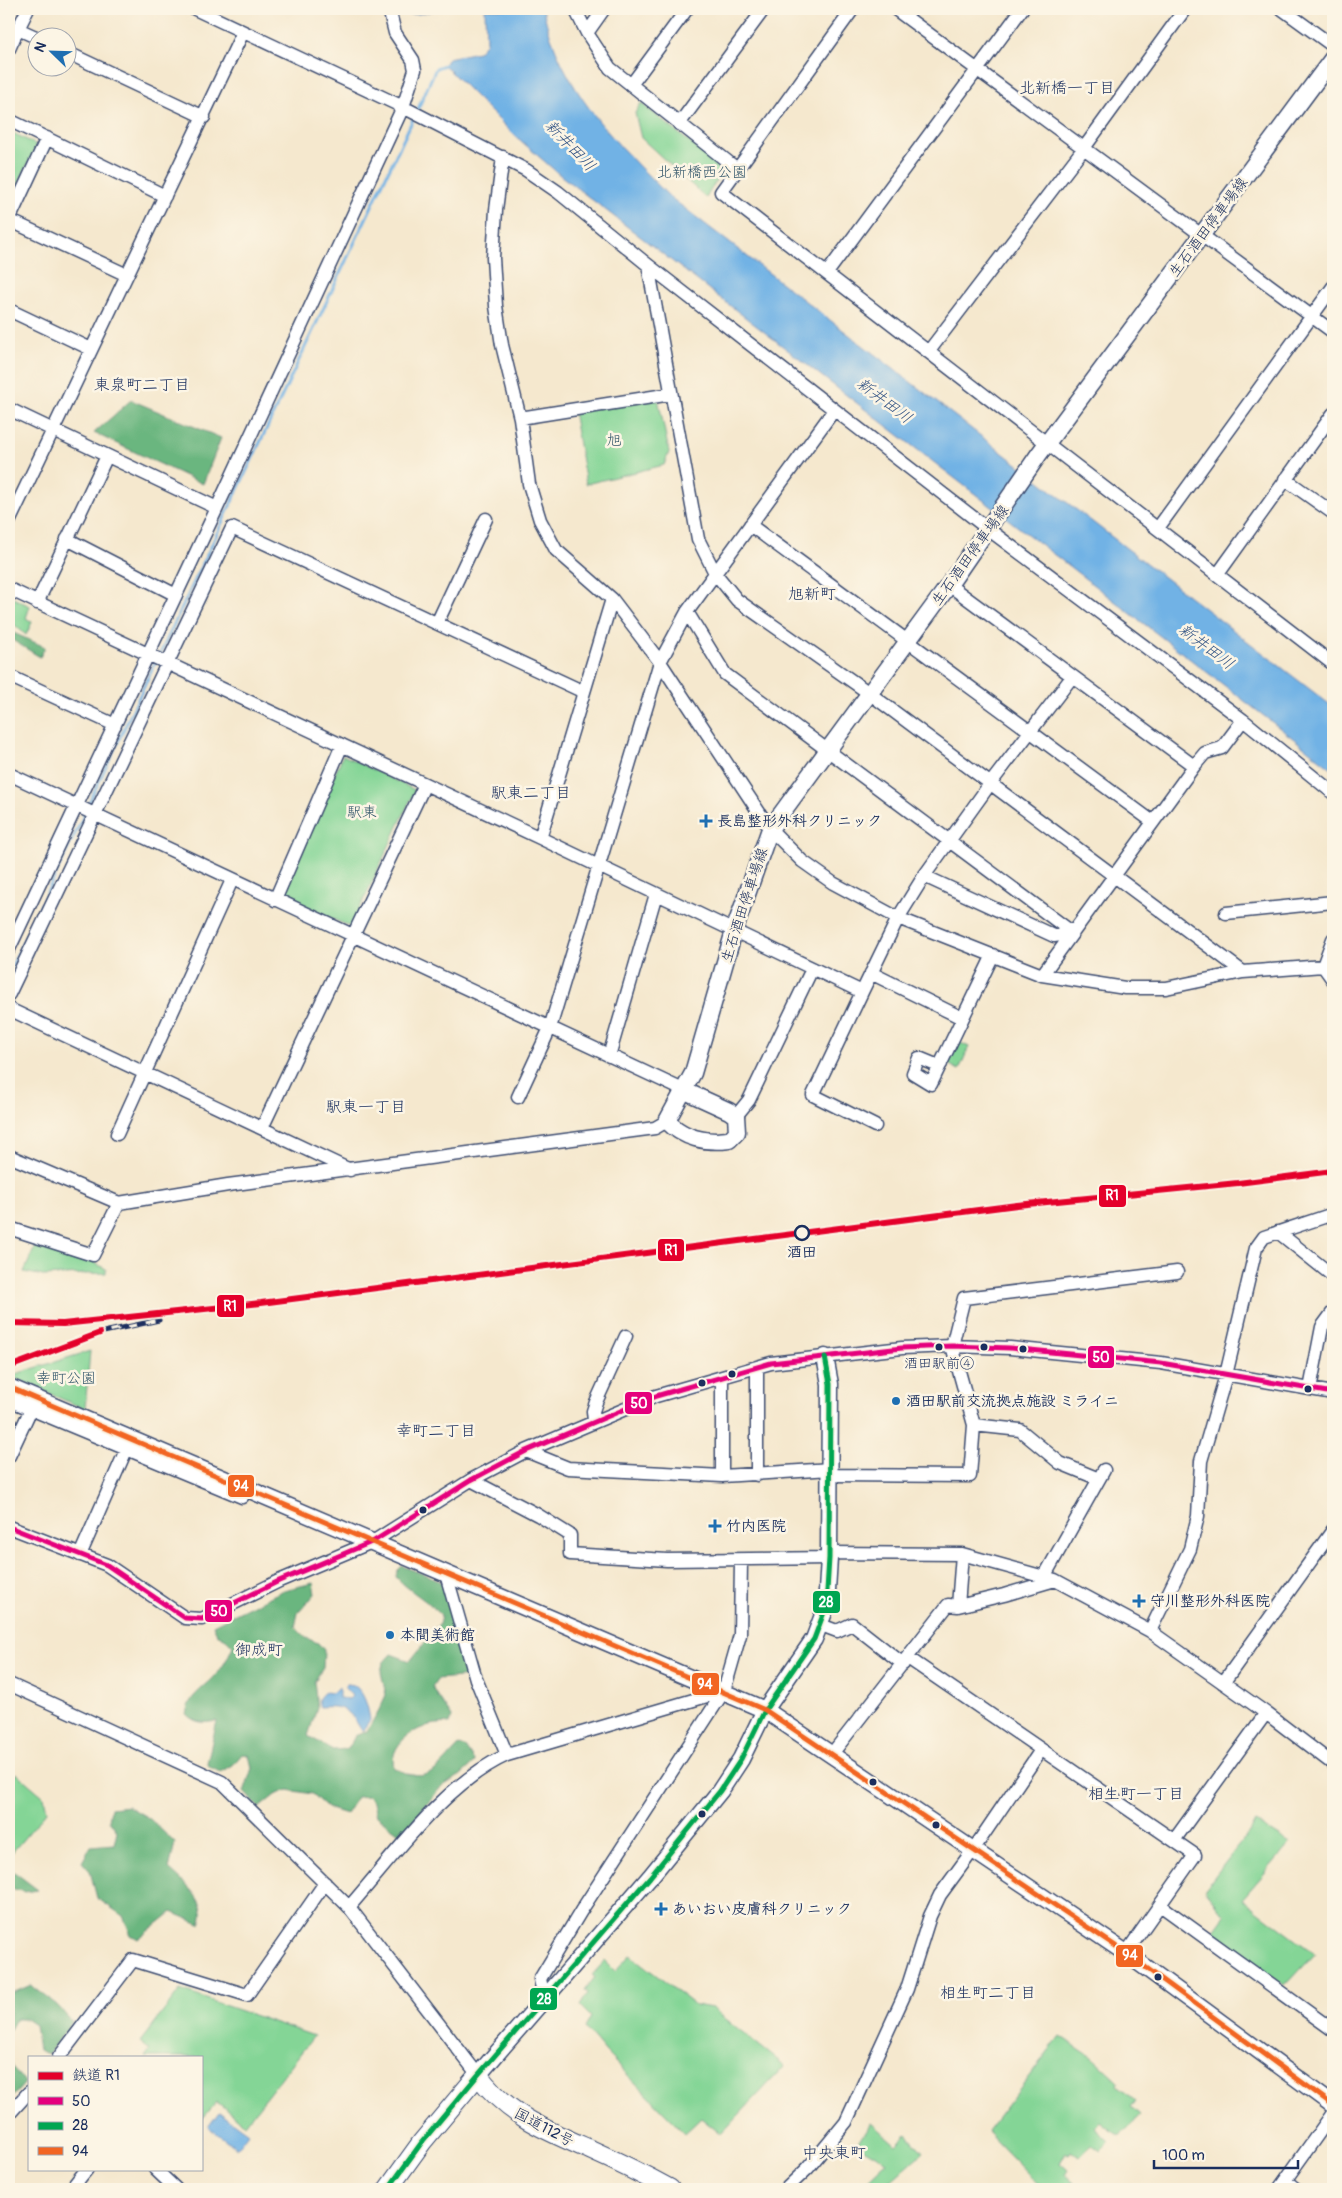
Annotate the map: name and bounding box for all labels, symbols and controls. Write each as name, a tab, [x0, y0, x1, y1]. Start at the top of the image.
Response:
north arrow	[28, 28, 78, 78]
text: N	[31, 39, 50, 55]
district label: 北新橋一丁目	[1019, 78, 1115, 98]
water label: 新井田川	[541, 116, 600, 176]
park label: 北新橋西公園	[657, 163, 747, 182]
street label: 生石酒田停車場線	[1165, 174, 1252, 281]
water label: 新井田川	[853, 374, 916, 428]
district label: 東泉町二丁目	[94, 375, 190, 395]
park label: 旭	[606, 431, 622, 450]
street label: 生石酒田停車場線	[927, 501, 1013, 609]
district label: 旭新町	[788, 584, 836, 604]
water label: 新井田川	[1175, 620, 1238, 674]
district label: 駅東二丁目	[491, 783, 571, 803]
park label: 駅東	[347, 803, 377, 822]
place label: 長島整形外科クリニック	[717, 812, 882, 831]
marker: 長島整形外科クリニック	[699, 814, 713, 828]
street label: 生石酒田停車場線	[717, 845, 772, 965]
district label: 駅東一丁目	[326, 1097, 406, 1117]
line badge: R1	[1098, 1184, 1127, 1208]
text: R1	[1105, 1187, 1119, 1204]
marker: 酒田	[794, 1225, 810, 1241]
line badge: R1	[657, 1238, 685, 1262]
text: R1	[664, 1242, 678, 1259]
place label: 酒田	[787, 1243, 817, 1262]
line badge: R1	[216, 1294, 245, 1318]
text: R1	[223, 1298, 237, 1315]
marker: 酒田駅前④	[934, 1342, 944, 1352]
unlabelled marker	[979, 1342, 989, 1352]
unlabelled marker	[1018, 1344, 1028, 1354]
line badge: 50	[1087, 1345, 1115, 1369]
text: 50	[1092, 1349, 1110, 1366]
place label: 酒田駅前④	[904, 1355, 974, 1372]
park label: 幸町公園	[36, 1369, 96, 1388]
unlabelled marker	[727, 1369, 737, 1379]
unlabelled marker	[697, 1378, 707, 1388]
unlabelled marker	[1303, 1384, 1313, 1394]
line badge: 50	[624, 1391, 653, 1415]
place label: 酒田駅前交流拠点施設 ミライニ	[906, 1392, 1119, 1411]
text: 50	[630, 1395, 648, 1412]
marker: 酒田駅前交流拠点施設 ミライニ	[890, 1395, 902, 1407]
district label: 幸町二丁目	[396, 1421, 476, 1441]
line badge: 94	[227, 1474, 255, 1498]
text: 94	[233, 1478, 250, 1495]
unlabelled marker	[418, 1505, 428, 1515]
place label: 竹内医院	[726, 1517, 786, 1536]
marker: 竹内医院	[708, 1519, 722, 1533]
line badge: 28	[812, 1590, 841, 1614]
place label: 守川整形外科医院	[1150, 1592, 1270, 1611]
text: 28	[819, 1594, 833, 1611]
marker: 守川整形外科医院	[1132, 1594, 1146, 1608]
line badge: 50	[204, 1599, 233, 1623]
text: 50	[210, 1603, 228, 1620]
place label: 本間美術館	[400, 1626, 475, 1645]
marker: 本間美術館	[384, 1629, 396, 1641]
district label: 御成町	[235, 1640, 283, 1660]
line badge: 94	[691, 1672, 720, 1696]
text: 94	[697, 1676, 714, 1693]
unlabelled marker	[868, 1777, 878, 1787]
district label: 相生町一丁目	[1088, 1784, 1184, 1804]
unlabelled marker	[697, 1809, 707, 1819]
unlabelled marker	[931, 1820, 941, 1830]
place label: あいおい皮膚科クリニック	[672, 1900, 852, 1919]
marker: あいおい皮膚科クリニック	[654, 1902, 668, 1916]
line badge: 94	[1115, 1944, 1144, 1968]
text: 94	[1122, 1947, 1139, 1964]
unlabelled marker	[1153, 1972, 1163, 1982]
district label: 相生町二丁目	[940, 1983, 1036, 2003]
line badge: 28	[529, 1987, 558, 2011]
text: 28	[537, 1991, 551, 2008]
legend	[28, 2056, 202, 2170]
text: 鉄道 R1	[72, 2066, 120, 2085]
text: 50	[72, 2092, 90, 2111]
street label: 国道112号	[511, 2104, 577, 2151]
text: 28	[72, 2116, 88, 2135]
scale bar	[1154, 2138, 1298, 2170]
text: 94	[72, 2142, 89, 2161]
district label: 中央東町	[802, 2143, 866, 2163]
text: 100 m	[1162, 2146, 1205, 2165]

